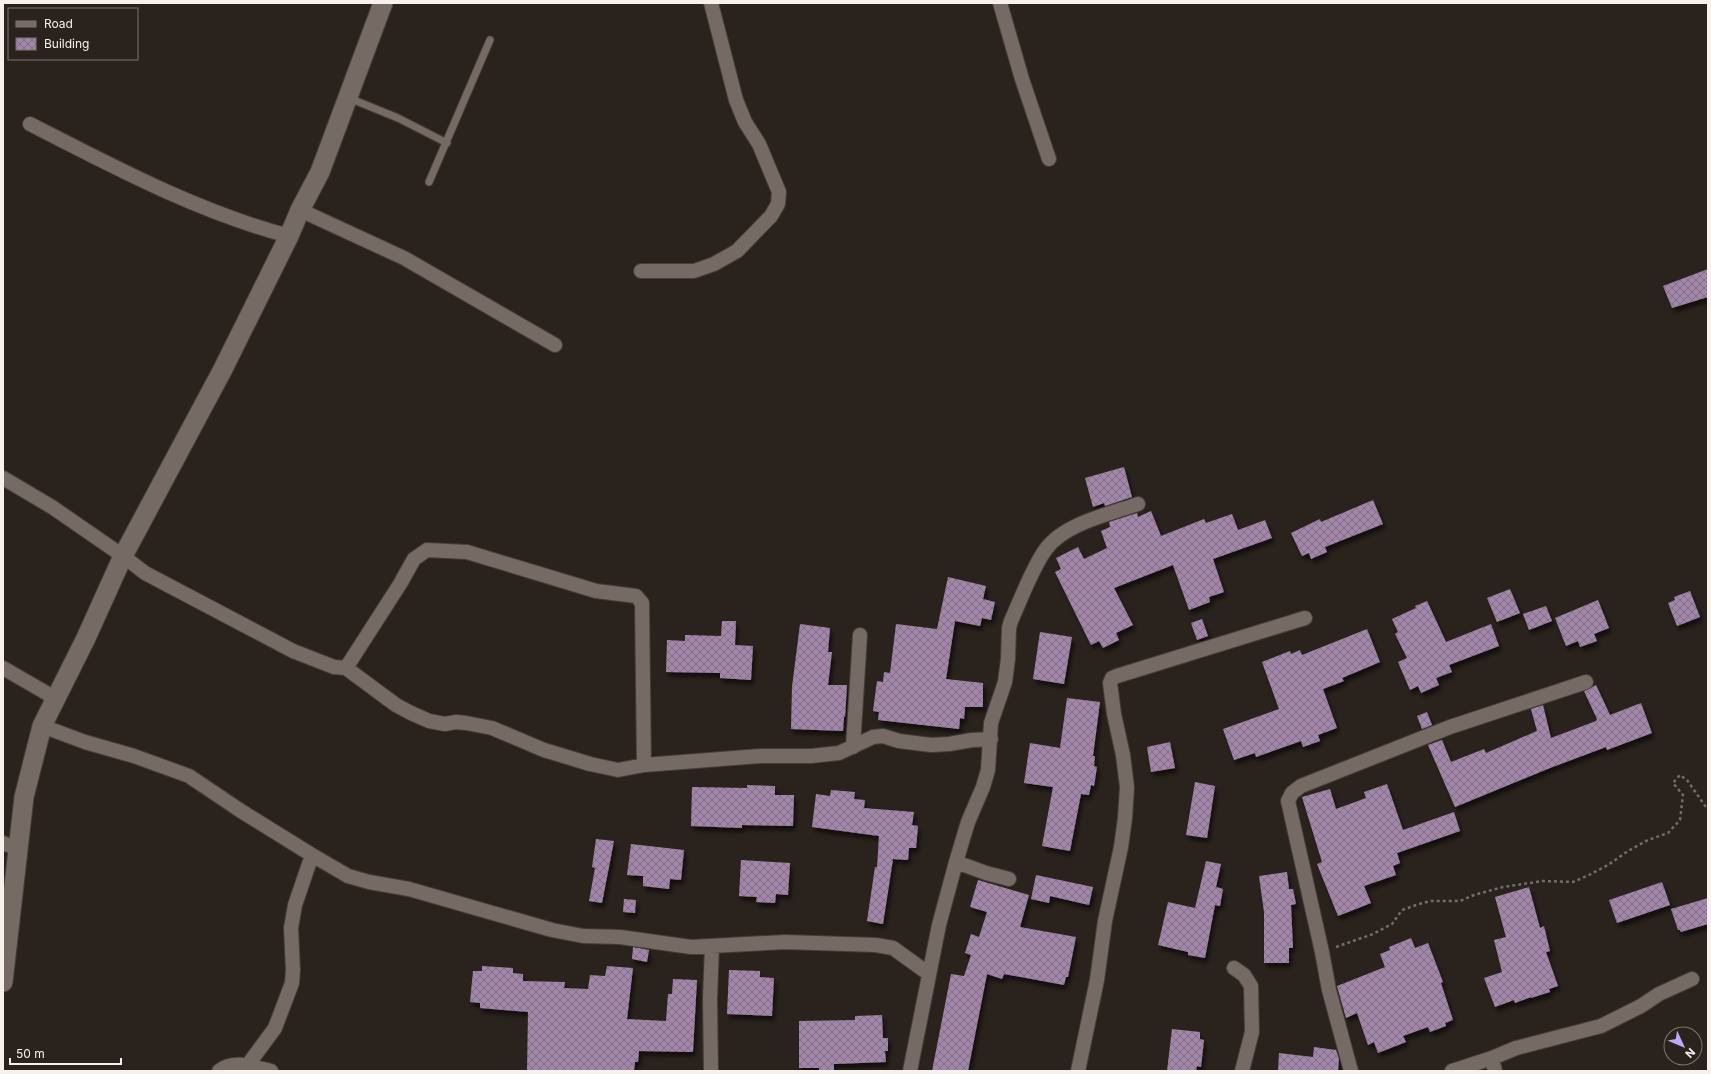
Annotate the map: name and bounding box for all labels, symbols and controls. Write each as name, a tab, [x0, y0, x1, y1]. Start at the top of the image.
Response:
legend	[8, 8, 138, 60]
text: Road	[44, 16, 73, 31]
text: Building	[44, 36, 89, 51]
north arrow	[1663, 1026, 1703, 1066]
scale bar	[10, 1040, 121, 1066]
text: N	[1682, 1045, 1698, 1061]
text: 50 m	[16, 1046, 45, 1061]

